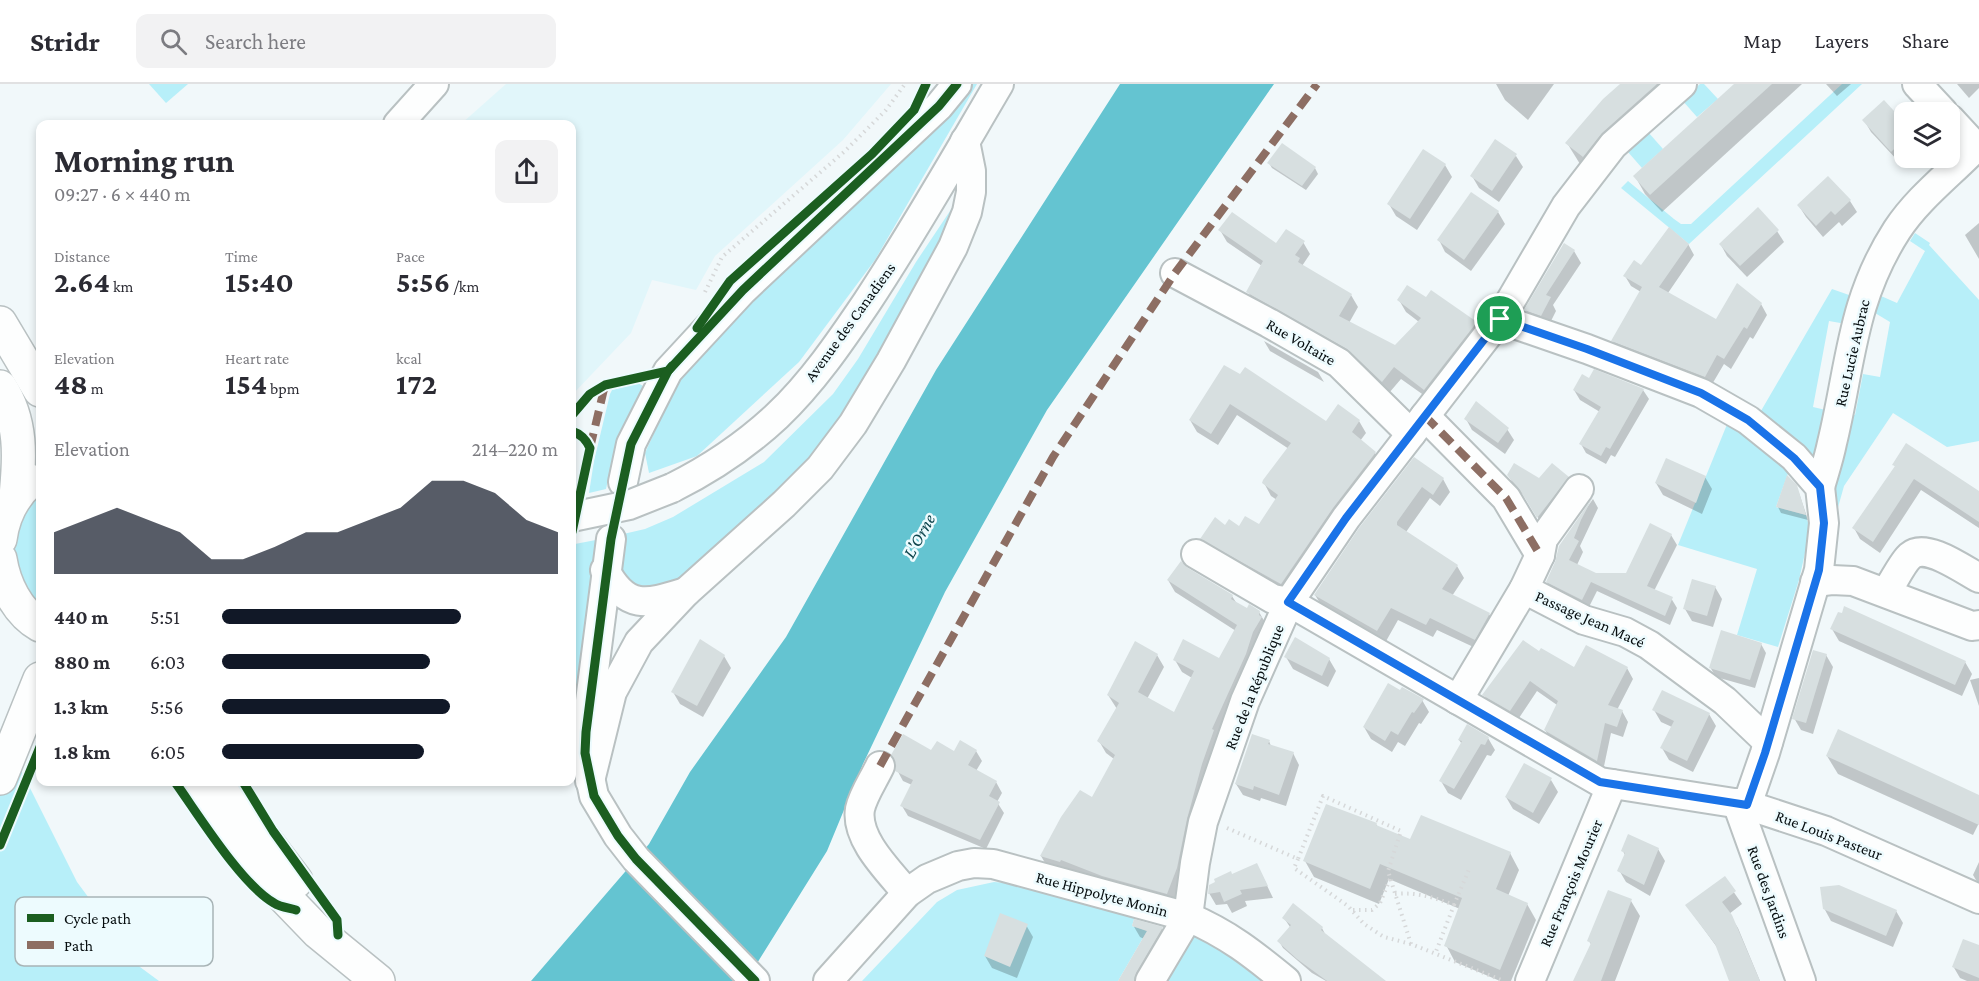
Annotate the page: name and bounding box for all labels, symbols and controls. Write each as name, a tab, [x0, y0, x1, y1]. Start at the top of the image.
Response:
search box	[136, 14, 556, 68]
icon: search	[157, 25, 190, 58]
text: Stridr	[30, 26, 100, 57]
text: Search here	[205, 29, 306, 54]
text: Map	[1743, 29, 1782, 53]
text: Layers	[1815, 29, 1869, 53]
text: Share	[1902, 29, 1949, 53]
map controls	[1894, 102, 1960, 168]
button: layers	[1894, 102, 1960, 168]
button: share	[495, 140, 558, 203]
text: Morning run	[54, 142, 235, 179]
text: 09:27 · 6 × 440 m	[54, 183, 191, 205]
text: Distance	[54, 248, 110, 265]
text: Time	[225, 248, 258, 265]
text: Pace	[396, 248, 425, 265]
street label: Avenue des Canadiens	[801, 260, 899, 384]
text: 2.64	[54, 265, 110, 298]
text: 15:40	[225, 265, 294, 298]
text: 5:56	[396, 265, 450, 298]
text: km	[110, 278, 133, 295]
text: /km	[450, 278, 479, 295]
pin	[1474, 293, 1525, 344]
street label: Rue Lucie Aubrac	[1831, 297, 1873, 408]
icon: arrive	[1483, 302, 1516, 335]
street label: Rue Voltaire	[1263, 315, 1339, 369]
text: Elevation	[54, 350, 115, 367]
text: Heart rate	[225, 350, 289, 367]
text: kcal	[396, 350, 422, 367]
text: 48	[54, 367, 88, 400]
text: 154	[225, 367, 267, 400]
text: 172	[396, 367, 437, 400]
text: m	[88, 380, 104, 397]
text: bpm	[267, 380, 300, 397]
text: Elevation	[54, 438, 130, 460]
text: 214–220 m	[472, 438, 558, 460]
water label: L'Orne	[899, 510, 939, 562]
street label: Passage Jean Macé	[1532, 587, 1647, 652]
text: 440 m	[54, 606, 109, 628]
text: 5:51	[150, 606, 180, 628]
street label: Rue de la République	[1221, 622, 1288, 752]
text: 880 m	[54, 651, 110, 673]
text: 6:03	[150, 651, 185, 673]
text: 1.3 km	[54, 696, 108, 718]
text: 5:56	[150, 696, 184, 718]
text: 1.8 km	[54, 741, 110, 763]
text: 6:05	[150, 741, 185, 763]
street label: Rue Louis Pasteur	[1773, 807, 1885, 863]
street label: Rue François Mourier	[1536, 817, 1607, 950]
street label: Rue des Jardins	[1744, 844, 1794, 941]
street label: Rue Hippolyte Monin	[1034, 868, 1170, 921]
legend	[15, 897, 213, 966]
text: Cycle path	[64, 910, 131, 928]
text: Path	[64, 937, 94, 954]

